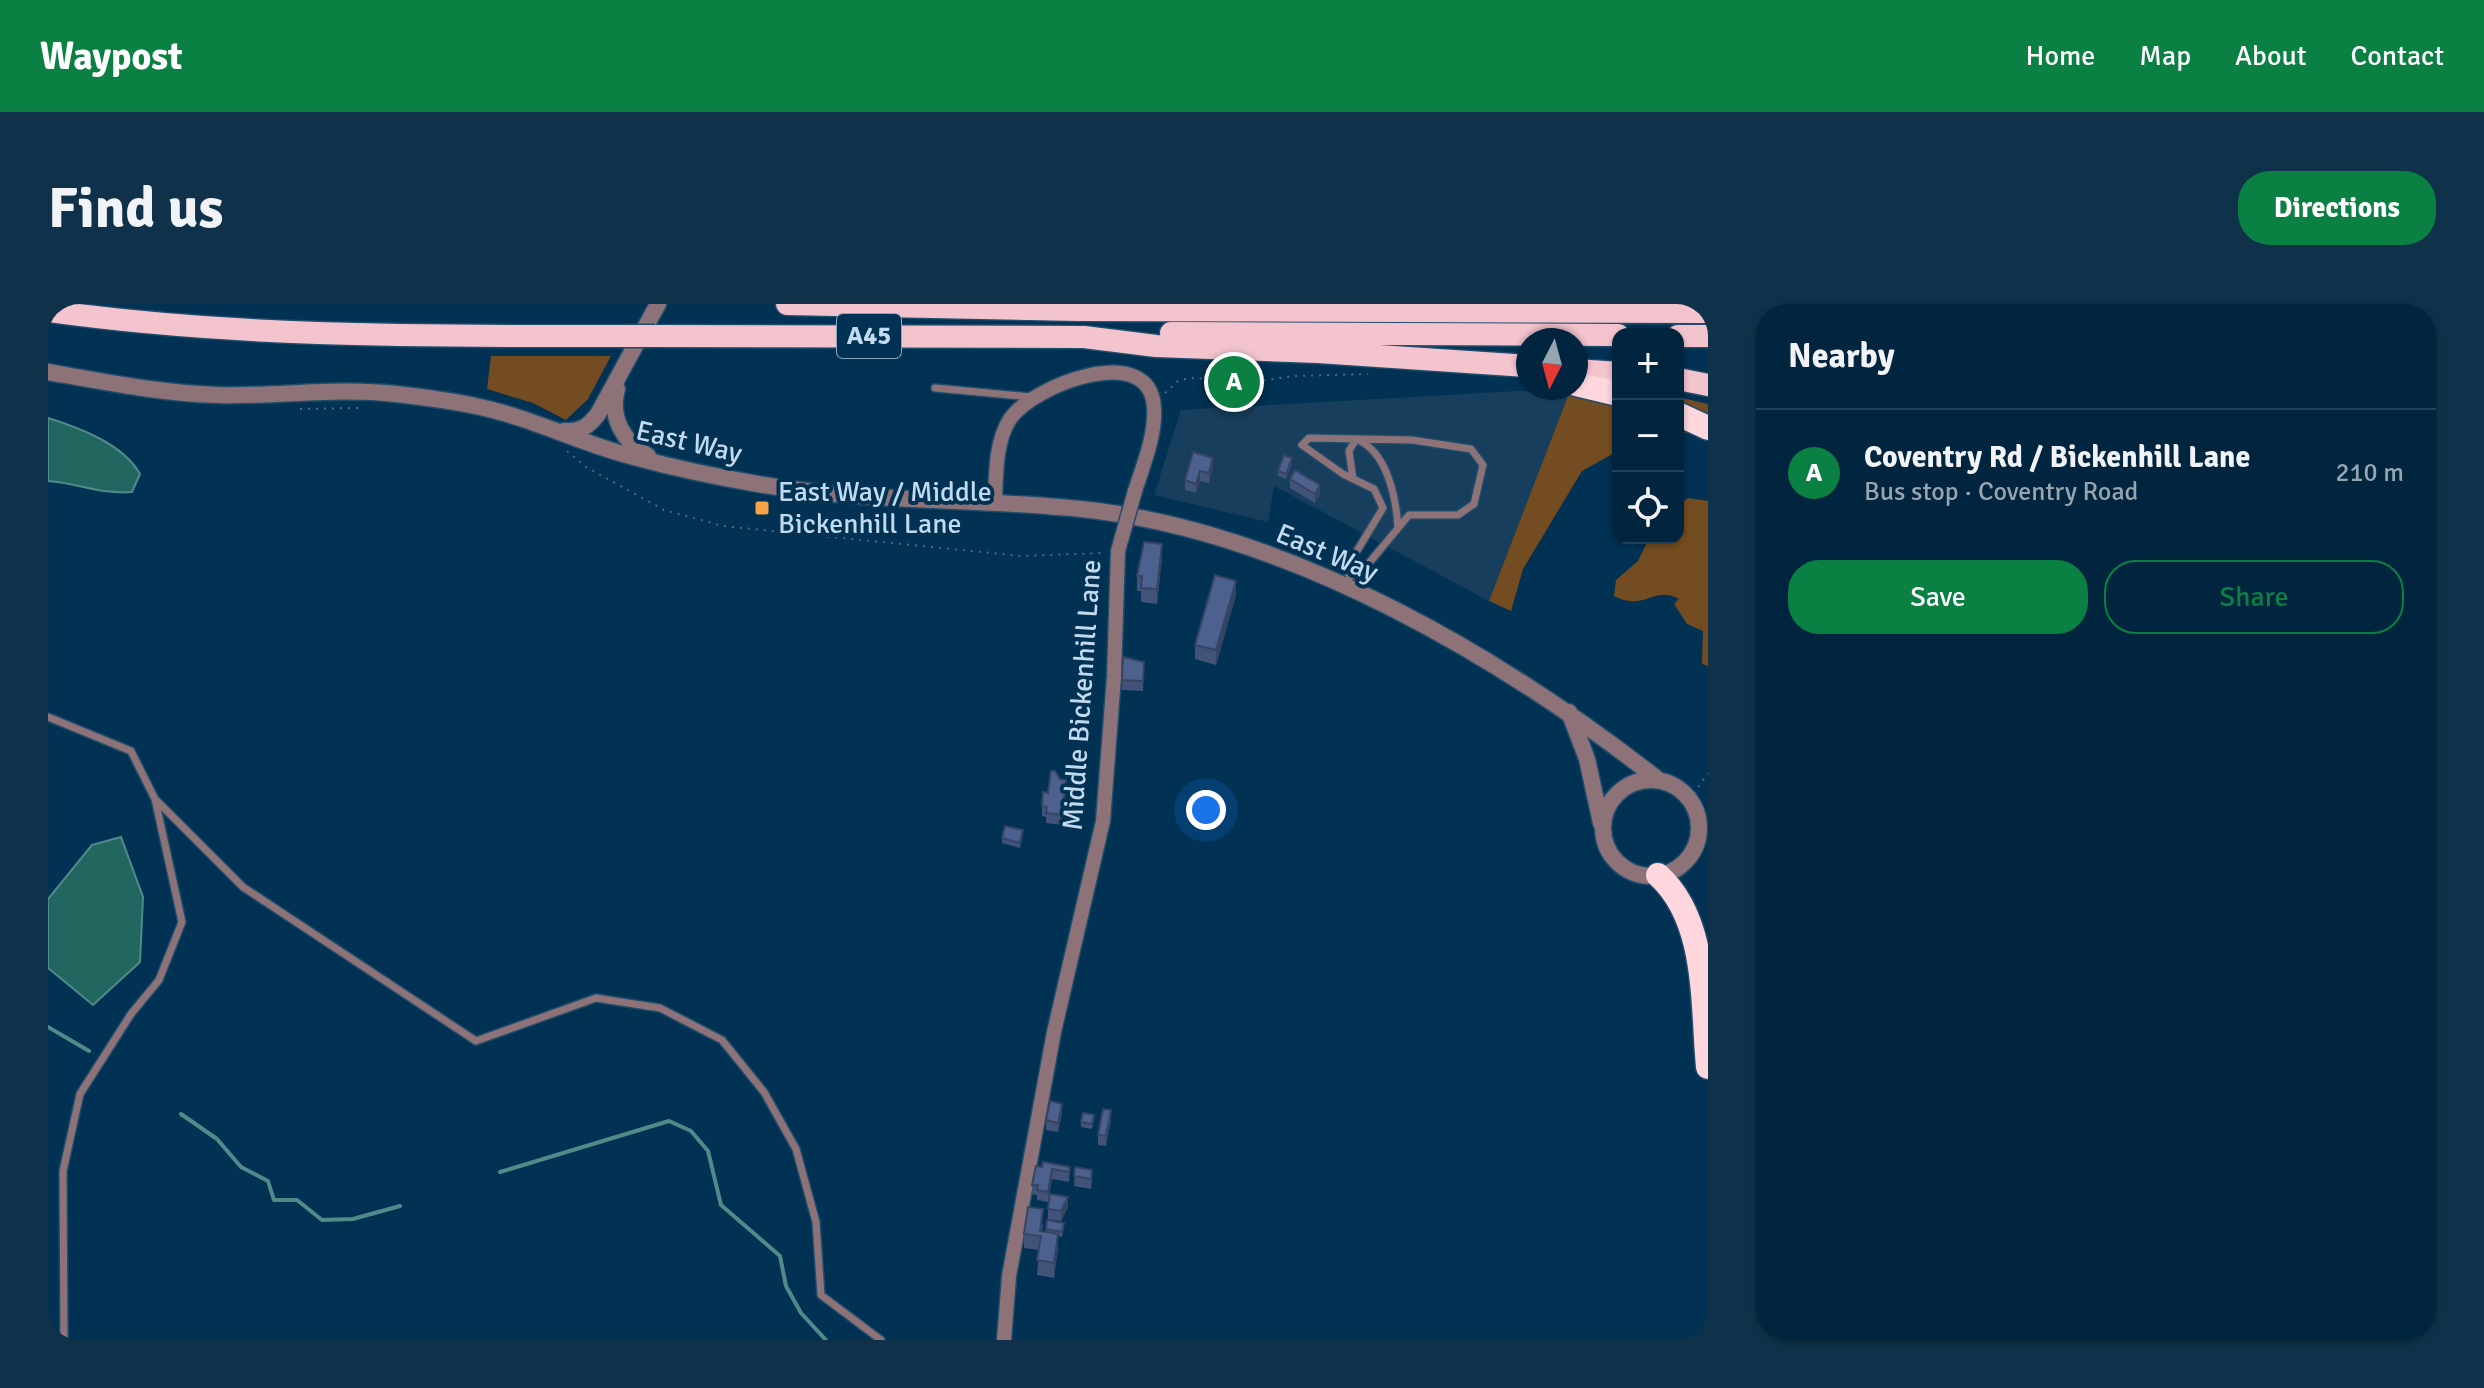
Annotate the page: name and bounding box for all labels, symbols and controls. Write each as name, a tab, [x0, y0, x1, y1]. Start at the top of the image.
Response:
text: Waypost	[40, 33, 182, 80]
text: Home	[2026, 39, 2095, 73]
text: Map	[2139, 39, 2191, 73]
text: About	[2235, 39, 2307, 73]
text: Contact	[2351, 39, 2444, 73]
button: Directions	[2238, 171, 2436, 245]
text: Find us	[48, 174, 223, 243]
road number: A45	[837, 314, 901, 358]
north arrow	[1516, 328, 1588, 400]
map controls	[1612, 328, 1684, 544]
button: +	[1612, 328, 1684, 400]
text: Nearby	[1788, 335, 1895, 377]
pin: A	[1208, 352, 1260, 412]
button: −	[1612, 400, 1684, 472]
street label: East Way	[633, 413, 745, 471]
text: Coventry Rd / Bickenhill Lane	[1864, 439, 2250, 476]
text: A	[1806, 457, 1822, 489]
text: 210 m	[2335, 457, 2404, 489]
button: locate	[1612, 472, 1684, 544]
place label: East Way / Middle Bickenhill Lane	[778, 475, 992, 541]
text: Bus stop · Coventry Road	[1864, 476, 2138, 508]
marker: East Way / Middle Bickenhill Lane	[753, 499, 771, 517]
street label: East Way	[1271, 516, 1383, 590]
street label: Middle Bickenhill Lane	[1056, 558, 1108, 832]
button: Save	[1788, 560, 2088, 634]
button: Share	[2104, 560, 2404, 634]
your location	[1186, 790, 1226, 830]

